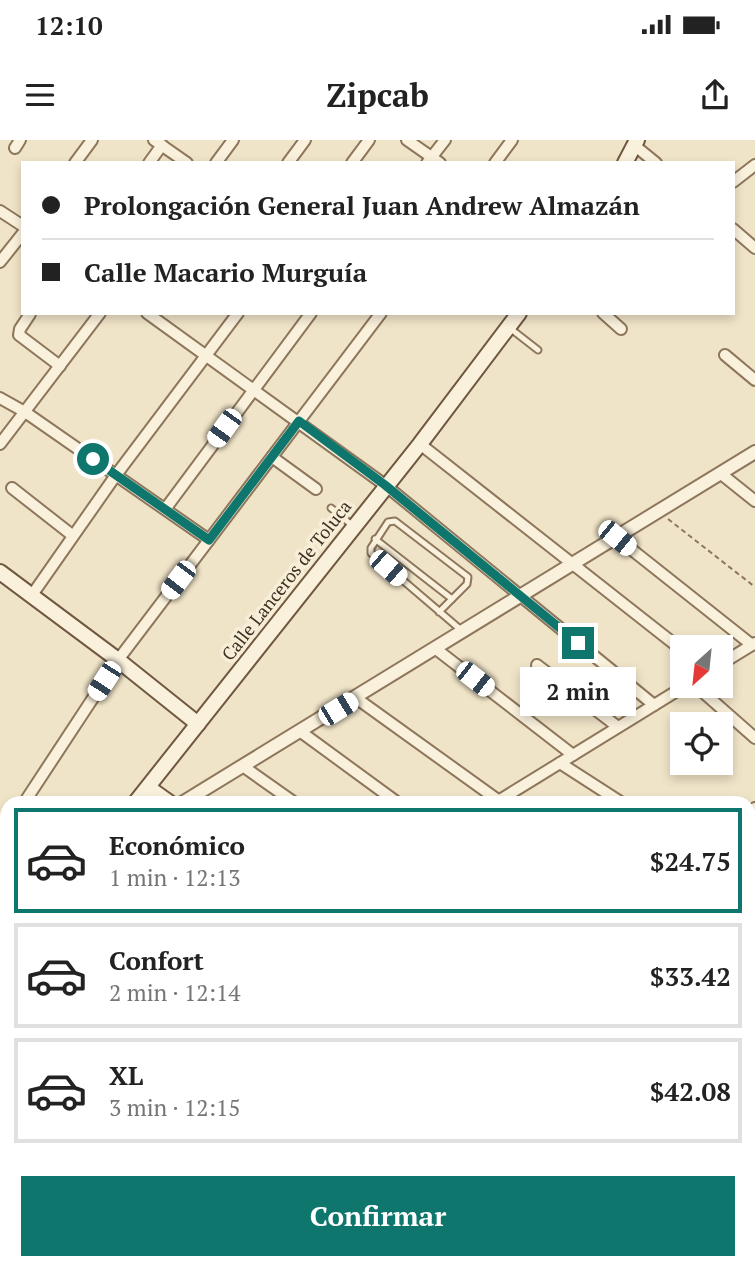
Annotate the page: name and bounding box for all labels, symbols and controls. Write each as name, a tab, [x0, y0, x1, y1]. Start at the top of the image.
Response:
text: 12:10	[35, 8, 103, 42]
text: Zipcab	[326, 74, 429, 116]
icon: menu	[21, 76, 59, 114]
icon: share	[696, 76, 734, 114]
text: Prolongación General Juan Andrew Almazán	[84, 188, 640, 222]
text: Calle Macario Murguía	[84, 255, 367, 289]
car	[204, 405, 245, 451]
route start	[77, 443, 109, 475]
street label: Calle Lanceros de Toluca	[216, 495, 356, 665]
car	[595, 517, 640, 559]
car	[366, 546, 411, 590]
car	[157, 557, 200, 603]
route end	[562, 627, 594, 659]
north arrow	[670, 635, 733, 698]
map controls	[670, 635, 733, 775]
car	[84, 658, 125, 704]
car	[452, 658, 499, 700]
callout: 2 min	[520, 668, 636, 716]
text: 2 min	[547, 676, 609, 707]
car	[315, 689, 362, 729]
button: locate	[670, 712, 733, 775]
text: Económico	[109, 828, 245, 862]
icon: car	[25, 829, 88, 892]
text: $24.75	[650, 844, 731, 878]
text: 1 min · 12:13	[109, 862, 241, 893]
text: Confort	[109, 943, 204, 977]
icon: car	[25, 944, 88, 1007]
text: $33.42	[650, 959, 731, 993]
text: 2 min · 12:14	[109, 977, 241, 1008]
text: XL	[109, 1058, 143, 1092]
icon: car	[25, 1059, 88, 1122]
text: $42.08	[650, 1074, 731, 1108]
text: 3 min · 12:15	[109, 1092, 241, 1123]
button: Confirmar	[21, 1176, 735, 1256]

